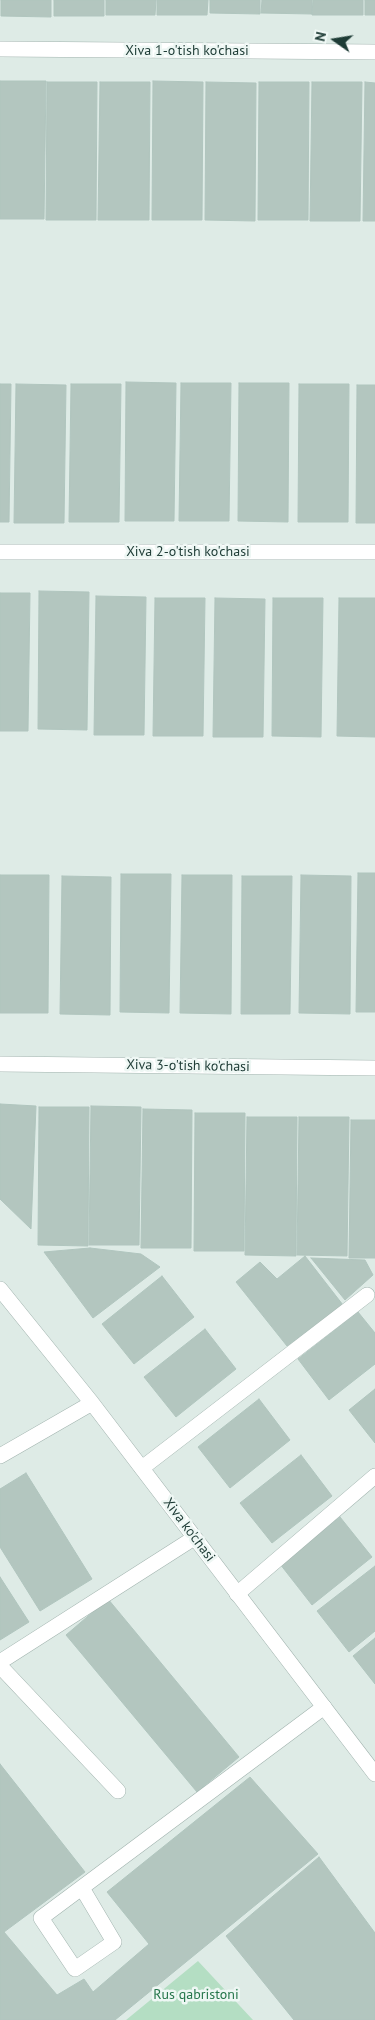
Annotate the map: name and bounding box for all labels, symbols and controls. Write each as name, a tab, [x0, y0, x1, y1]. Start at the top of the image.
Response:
north arrow	[310, 15, 360, 65]
text: N	[311, 30, 330, 43]
street label: Xiva 1-o'tish ko'chasi	[125, 43, 249, 59]
street label: Xiva 2-o'tish ko'chasi	[126, 544, 250, 560]
street label: Xiva 3-o'tish ko'chasi	[126, 1057, 250, 1075]
street label: Xiva ko'chasi	[160, 1495, 218, 1565]
park label: Rus qabristoni	[153, 1987, 239, 2003]

